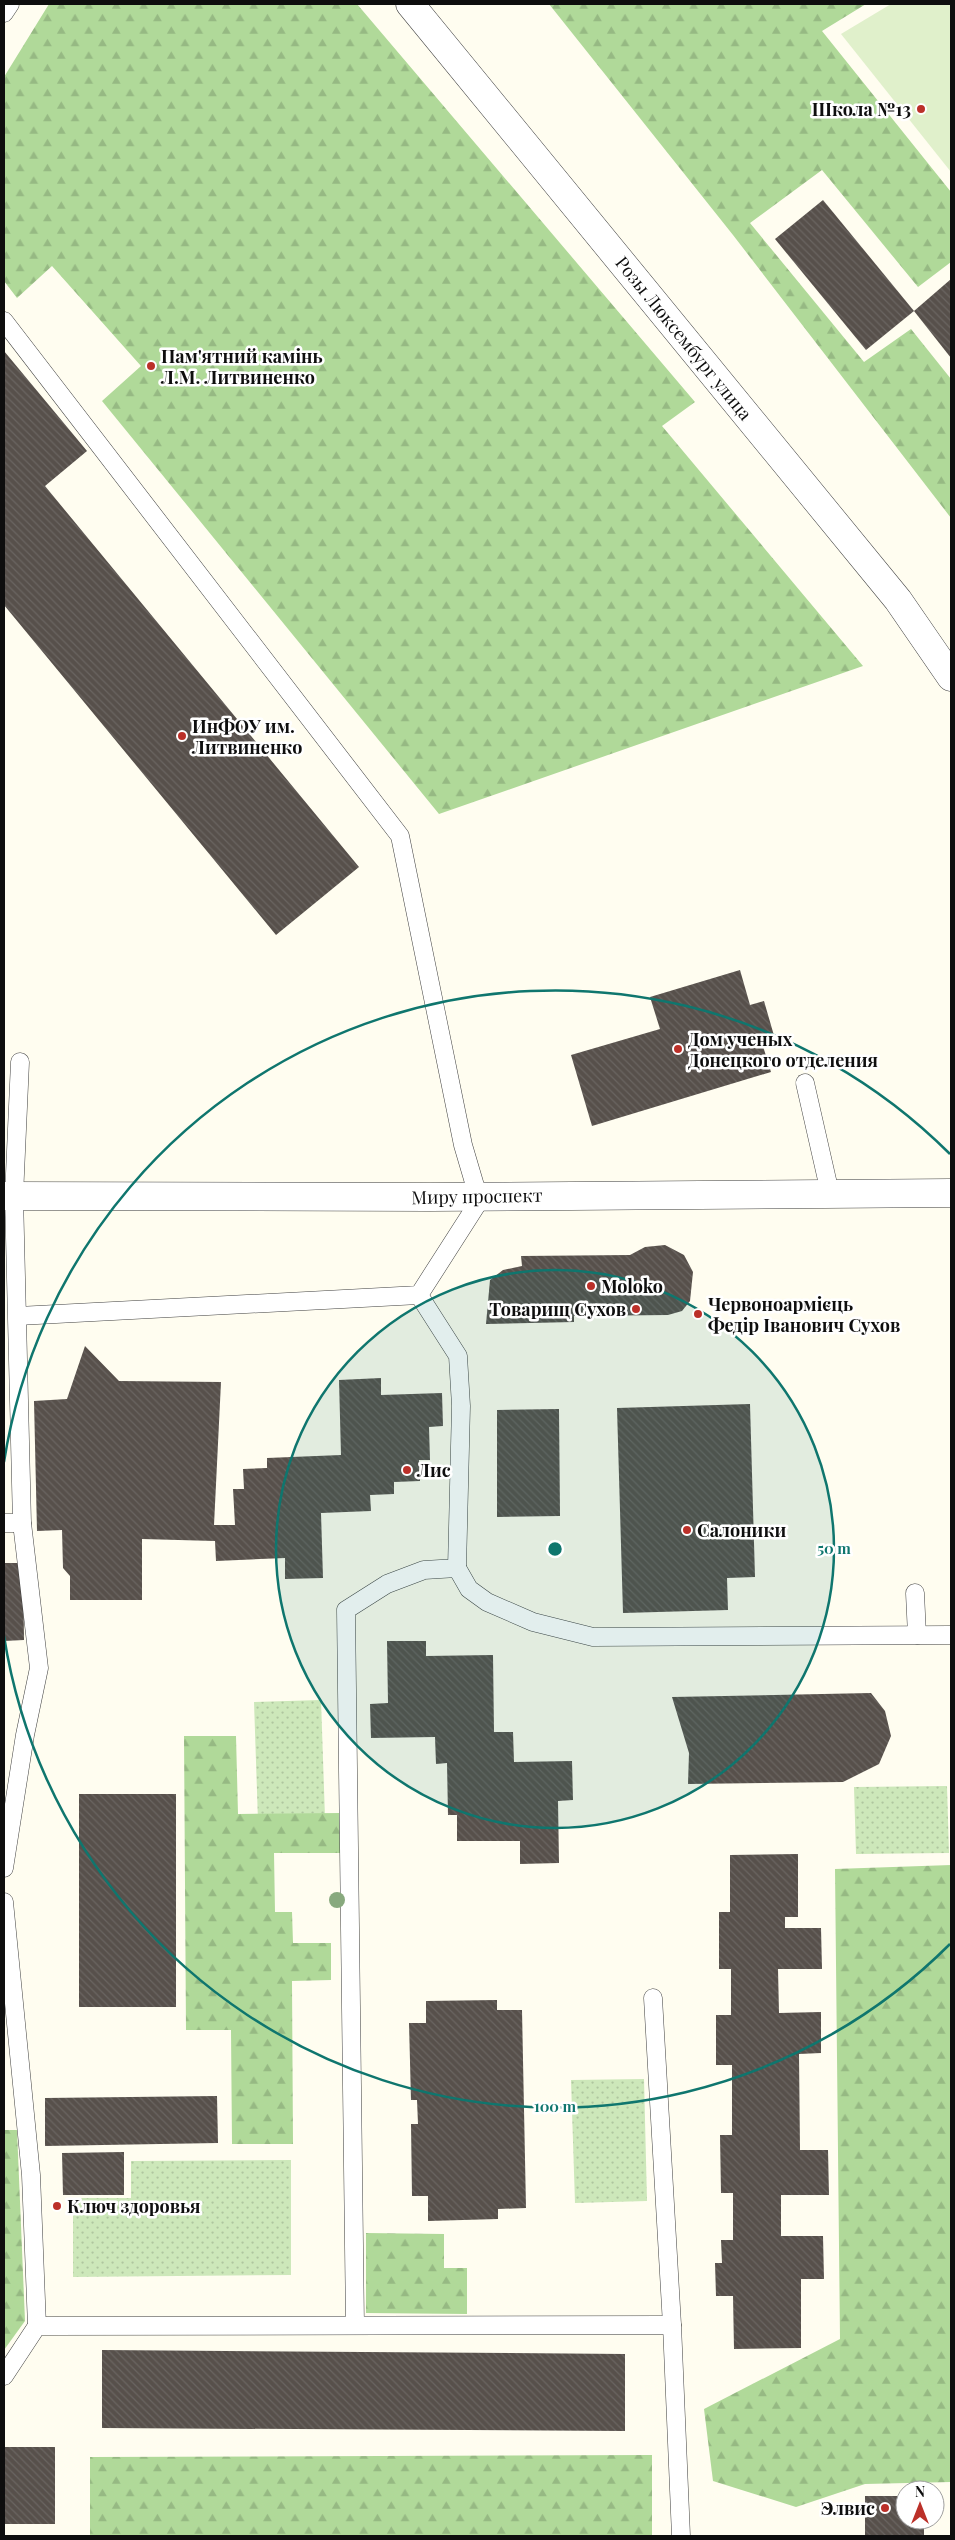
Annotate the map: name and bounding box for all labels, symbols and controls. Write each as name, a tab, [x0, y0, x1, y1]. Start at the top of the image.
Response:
place label: Школа №13	[812, 97, 911, 121]
marker: Школа №13	[915, 103, 927, 115]
street label: Розы Люксембург улица	[610, 251, 758, 425]
place label: Пам'ятний камінь Л.М. Литвиненко	[160, 344, 323, 389]
marker: Пам'ятний камінь Л.М. Литвиненко	[145, 360, 157, 372]
place label: ИнФОУ им. Литвиненко	[191, 714, 302, 759]
marker: ИнФОУ им. Литвиненко	[176, 730, 188, 742]
place label: Дом ученых Донецкого отделения	[688, 1027, 878, 1072]
marker: Дом ученых Донецкого отделения	[672, 1043, 684, 1055]
street label: Миру проспект	[411, 1183, 543, 1209]
place label: Moloko	[601, 1274, 663, 1298]
marker: Moloko	[585, 1280, 597, 1292]
place label: Червоноармієць Федір Іванович Сухов	[708, 1292, 900, 1337]
place label: Товарищ Сухов	[489, 1297, 626, 1321]
marker: Товарищ Сухов	[630, 1303, 642, 1315]
marker: Червоноармієць Федір Іванович Сухов	[692, 1308, 704, 1320]
place label: Лис	[416, 1458, 451, 1482]
marker: Лис	[401, 1464, 413, 1476]
place label: Салоники	[697, 1518, 786, 1542]
marker: Салоники	[681, 1524, 693, 1536]
text: 50 m	[817, 1538, 851, 1558]
centre of rings	[546, 1540, 564, 1558]
text: 100 m	[534, 2096, 577, 2116]
place label: Ключ здоровья	[67, 2194, 201, 2218]
marker: Ключ здоровья	[51, 2200, 63, 2212]
north arrow	[895, 2480, 945, 2530]
text: N	[915, 2482, 925, 2501]
place label: Элвис	[821, 2496, 875, 2520]
marker: Элвис	[879, 2502, 891, 2514]

